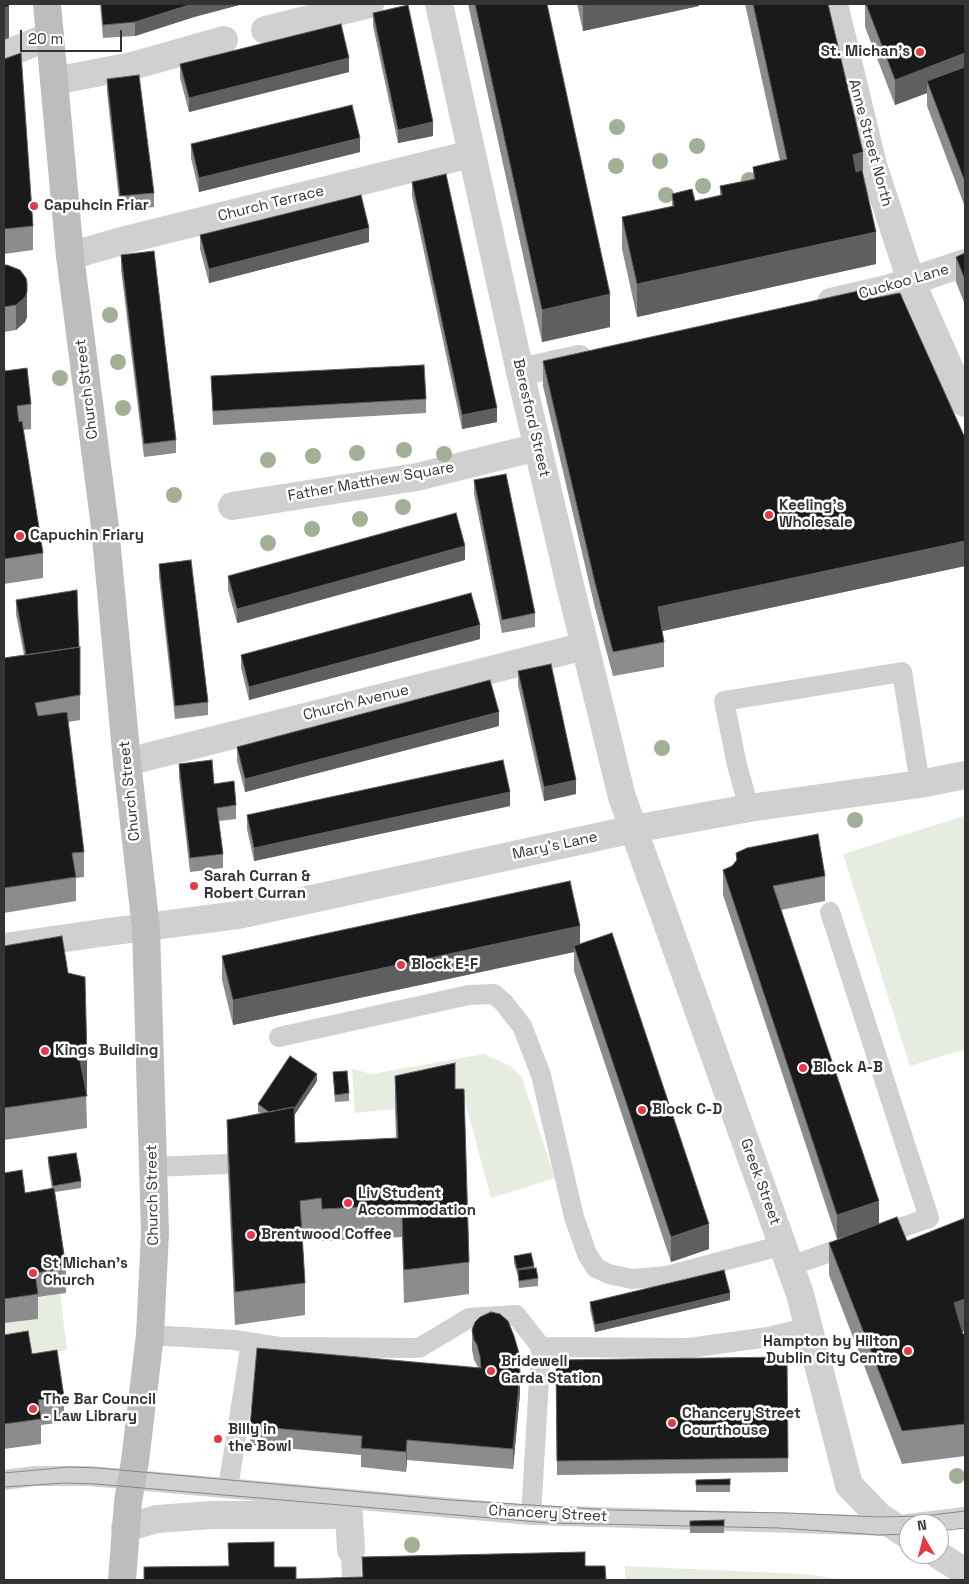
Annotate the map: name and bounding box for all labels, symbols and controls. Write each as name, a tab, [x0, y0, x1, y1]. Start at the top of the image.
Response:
scale bar	[22, 20, 125, 52]
text: 20 m	[28, 29, 63, 48]
place label: St. Michan's	[821, 43, 910, 61]
marker: St. Michan's	[914, 46, 926, 58]
street label: Anne Street North	[844, 77, 896, 209]
street label: Church Terrace	[216, 182, 326, 226]
place label: Capuhcin Friar	[44, 197, 149, 215]
marker: Capuhcin Friar	[28, 200, 40, 212]
street label: Cuckoo Lane	[857, 261, 951, 303]
street label: Church Street	[72, 338, 102, 440]
street label: Beresford Street	[509, 357, 553, 479]
street label: Father Matthew Square	[286, 458, 456, 506]
place label: Keeling's Wholesale	[779, 497, 853, 532]
marker: Keeling's Wholesale	[763, 509, 775, 521]
place label: Capuchin Friary	[30, 527, 144, 545]
marker: Capuchin Friary	[14, 530, 26, 542]
street label: Church Avenue	[301, 681, 411, 725]
street label: Church Street	[116, 740, 144, 842]
street label: Mary's Lane	[511, 828, 599, 864]
place label: Sarah Curran & Robert Curran	[204, 868, 310, 903]
marker: Sarah Curran & Robert Curran	[188, 880, 200, 892]
place label: Block E-F	[411, 956, 478, 974]
marker: Block E-F	[395, 959, 407, 971]
place label: Kings Building	[55, 1042, 158, 1060]
marker: Kings Building	[39, 1045, 51, 1057]
place label: Block A-B	[813, 1059, 883, 1077]
marker: Block A-B	[797, 1062, 809, 1074]
place label: Block C-D	[652, 1101, 722, 1119]
marker: Block C-D	[636, 1104, 648, 1116]
street label: Greek Street	[736, 1136, 784, 1228]
street label: Church Street	[143, 1144, 163, 1246]
place label: Liv Student Accommodation	[358, 1185, 476, 1220]
marker: Liv Student Accommodation	[342, 1197, 354, 1209]
place label: Brentwood Coffee	[261, 1226, 392, 1244]
marker: Brentwood Coffee	[245, 1229, 257, 1241]
place label: St Michan's Church	[43, 1255, 128, 1290]
marker: St Michan's Church	[27, 1267, 39, 1279]
place label: Hampton by Hilton Dublin City Centre	[763, 1333, 898, 1368]
marker: Hampton by Hilton Dublin City Centre	[902, 1345, 914, 1357]
place label: Bridewell Garda Station	[501, 1353, 601, 1388]
marker: Bridewell Garda Station	[485, 1365, 497, 1377]
place label: The Bar Council - Law Library	[43, 1391, 156, 1426]
marker: The Bar Council - Law Library	[27, 1403, 39, 1415]
place label: Chancery Street Courthouse	[682, 1405, 801, 1440]
marker: Chancery Street Courthouse	[666, 1417, 678, 1429]
place label: Billy in the Bowl	[228, 1421, 291, 1456]
marker: Billy in the Bowl	[212, 1433, 224, 1445]
street label: Chancery Street	[488, 1502, 608, 1526]
north arrow	[899, 1514, 949, 1564]
text: N	[916, 1516, 928, 1535]

